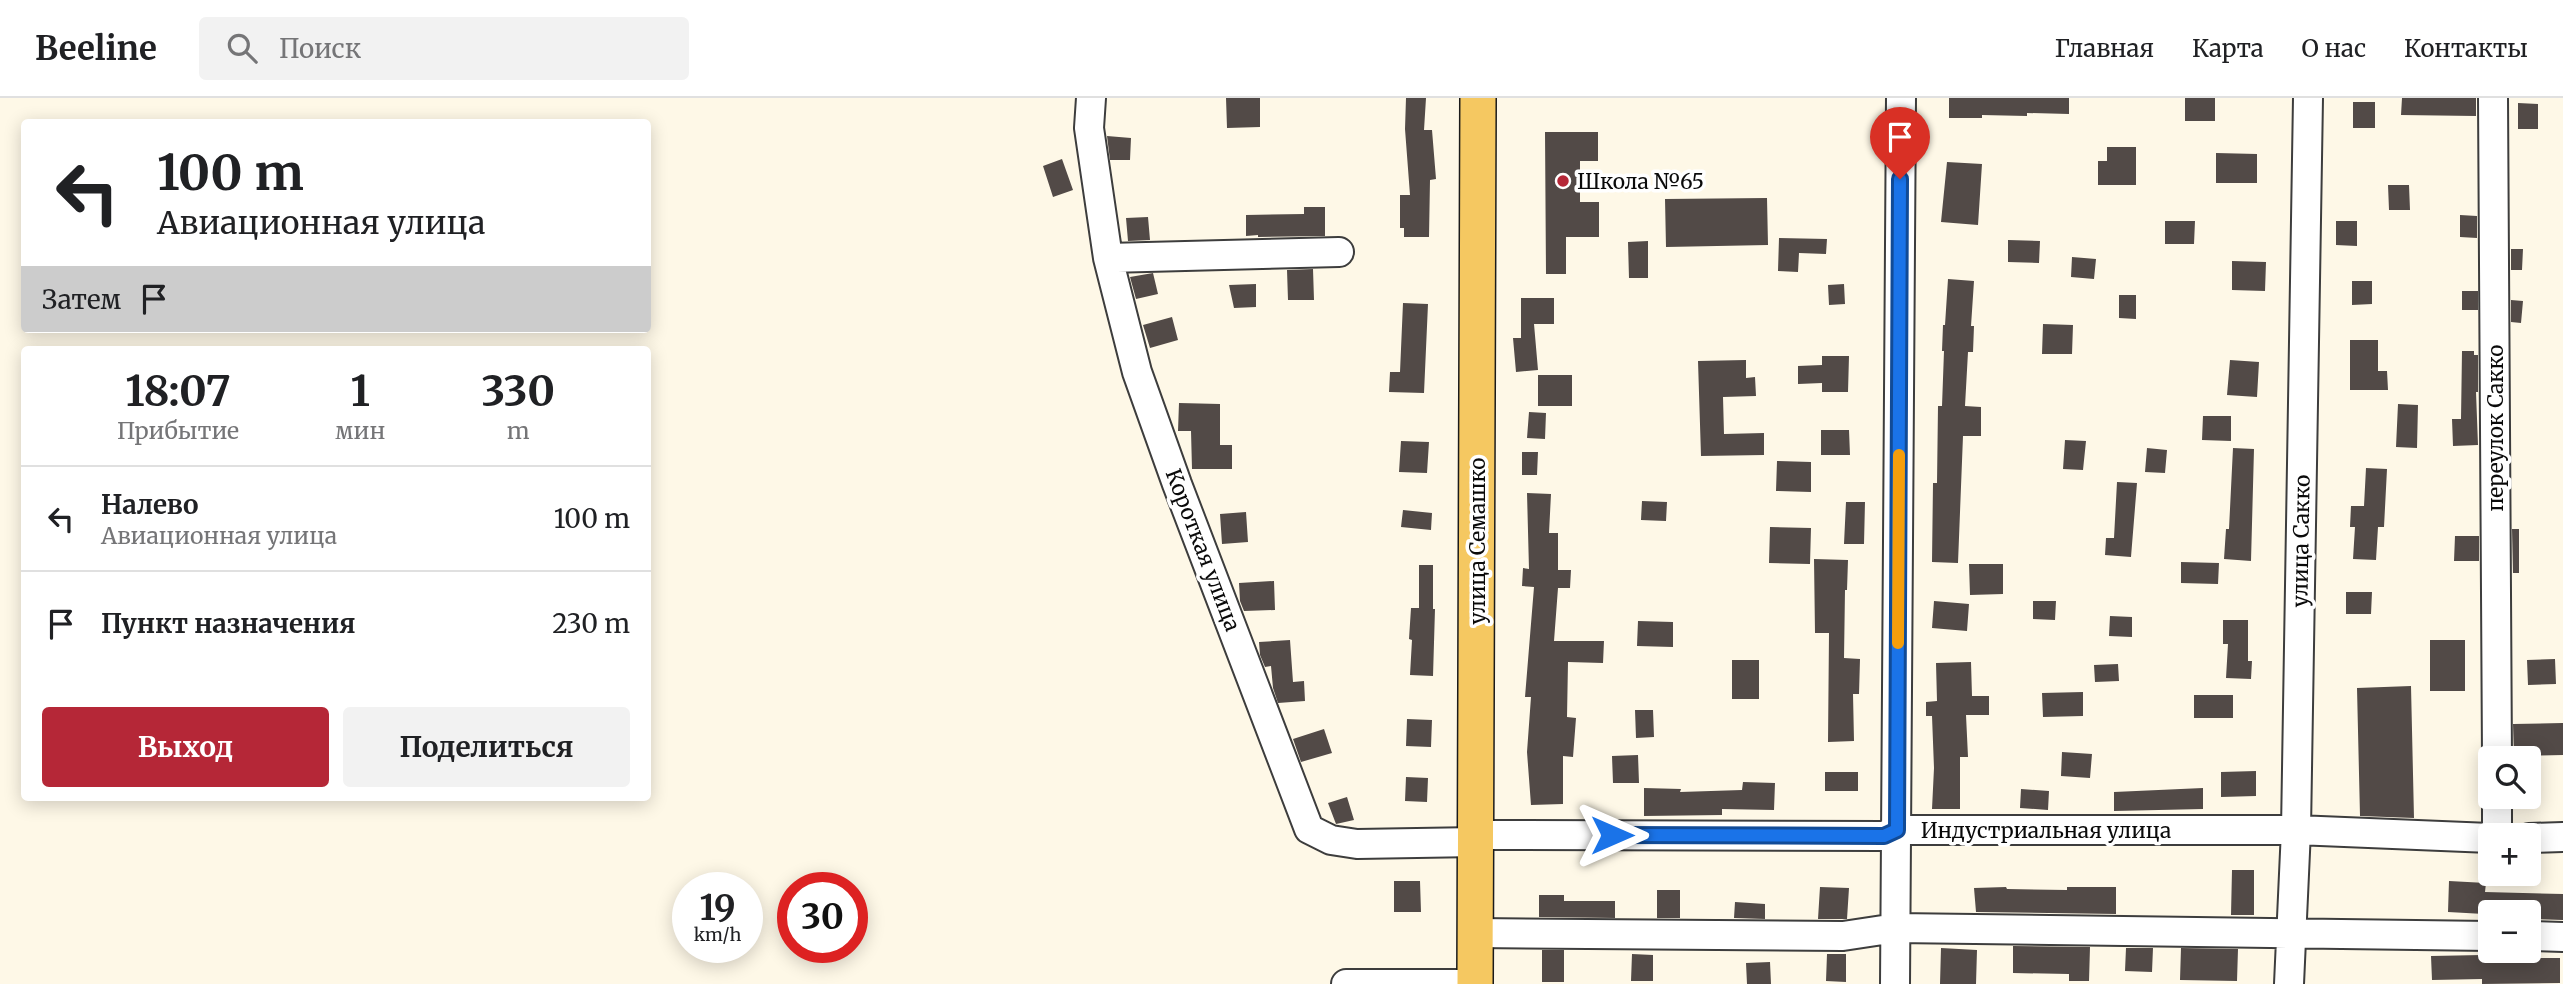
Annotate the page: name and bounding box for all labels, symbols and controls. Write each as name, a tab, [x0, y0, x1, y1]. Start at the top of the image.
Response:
search box	[199, 17, 689, 80]
text: Beeline	[35, 28, 157, 69]
icon: search	[223, 29, 261, 67]
text: Поиск	[279, 32, 361, 65]
text: Главная	[2055, 33, 2154, 64]
text: Карта	[2192, 33, 2264, 64]
text: О нас	[2302, 33, 2366, 64]
text: Контакты	[2404, 33, 2528, 64]
pin	[1870, 107, 1930, 179]
icon: arrive	[1881, 118, 1919, 156]
text: 100 m	[157, 142, 304, 203]
icon: left	[42, 147, 133, 238]
place label: Школа №65	[1577, 168, 1704, 195]
marker: Школа №65	[1555, 173, 1571, 189]
text: Авиационная улица	[157, 203, 485, 243]
icon: arrive	[135, 280, 173, 318]
text: Затем	[42, 283, 121, 316]
street label: переулок Сакко	[2482, 344, 2509, 512]
text: 18:07	[125, 365, 231, 417]
text: 1	[350, 365, 370, 417]
text: 330	[481, 365, 555, 417]
text: Прибытие	[117, 416, 239, 445]
text: мин	[335, 416, 385, 445]
text: m	[507, 416, 530, 445]
street label: улица Семашко	[1464, 457, 1491, 625]
street label: Короткая улица	[1160, 465, 1246, 635]
street label: улица Сакко	[2286, 474, 2316, 608]
text: Налево	[101, 488, 199, 521]
icon: left	[42, 500, 80, 538]
text: 100 m	[554, 502, 630, 535]
text: Авиационная улица	[101, 521, 337, 550]
icon: arrive	[42, 605, 80, 643]
text: Пункт назначения	[101, 607, 355, 640]
text: 230 m	[552, 607, 630, 640]
button: Выход	[42, 707, 329, 787]
button: Поделиться	[343, 707, 630, 787]
map controls	[2478, 746, 2541, 963]
button: search	[2478, 746, 2541, 809]
position arrow	[1575, 798, 1649, 872]
street label: Индустриальная улица	[1921, 817, 2171, 844]
button: +	[2478, 823, 2541, 886]
speed limit sign: 30	[777, 872, 868, 963]
text: 19	[699, 886, 736, 930]
button: −	[2478, 900, 2541, 963]
text: km/h	[694, 923, 741, 946]

